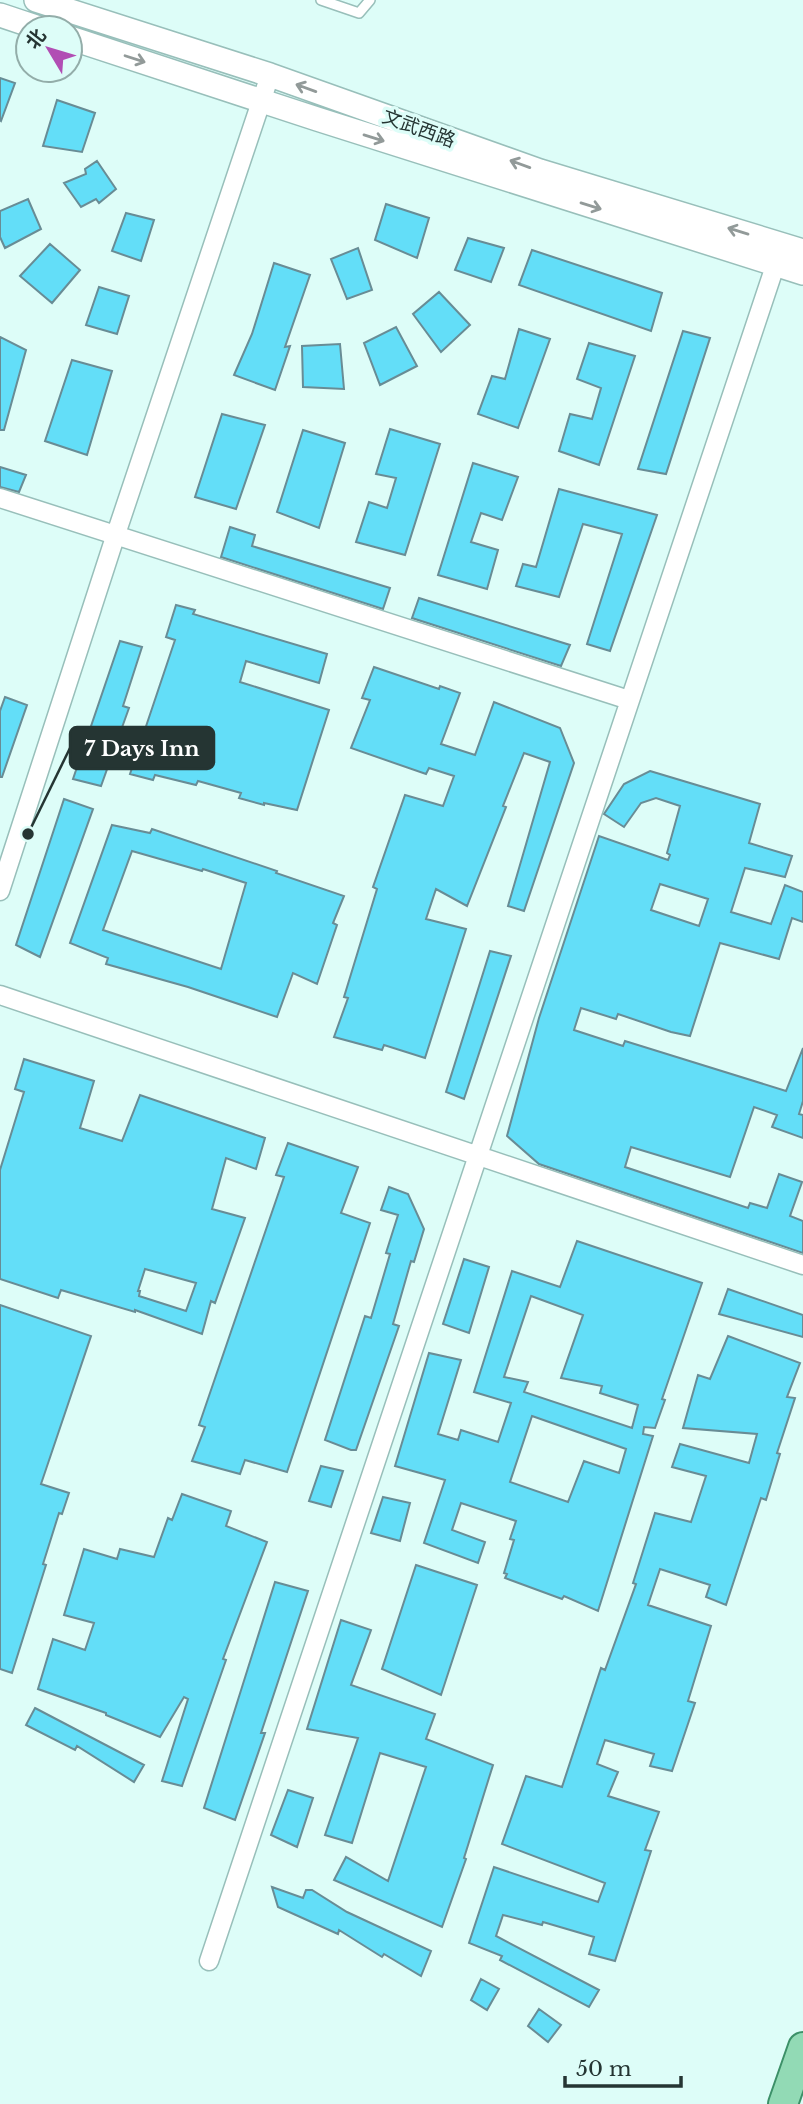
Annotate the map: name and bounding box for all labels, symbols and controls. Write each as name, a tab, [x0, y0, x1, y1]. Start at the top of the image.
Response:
north arrow	[14, 14, 84, 84]
text: 北	[21, 24, 51, 53]
one-way arrow	[124, 53, 146, 66]
one-way arrow	[296, 81, 318, 93]
street label: 文武西路	[379, 105, 458, 152]
one-way arrow	[363, 132, 385, 145]
one-way arrow	[510, 157, 532, 169]
one-way arrow	[580, 201, 602, 213]
one-way arrow	[727, 223, 749, 236]
callout: 7 Days Inn	[70, 727, 214, 769]
text: 7 Days Inn	[84, 736, 200, 762]
scale bar	[565, 2044, 680, 2088]
text: 50 m	[576, 2056, 632, 2082]

